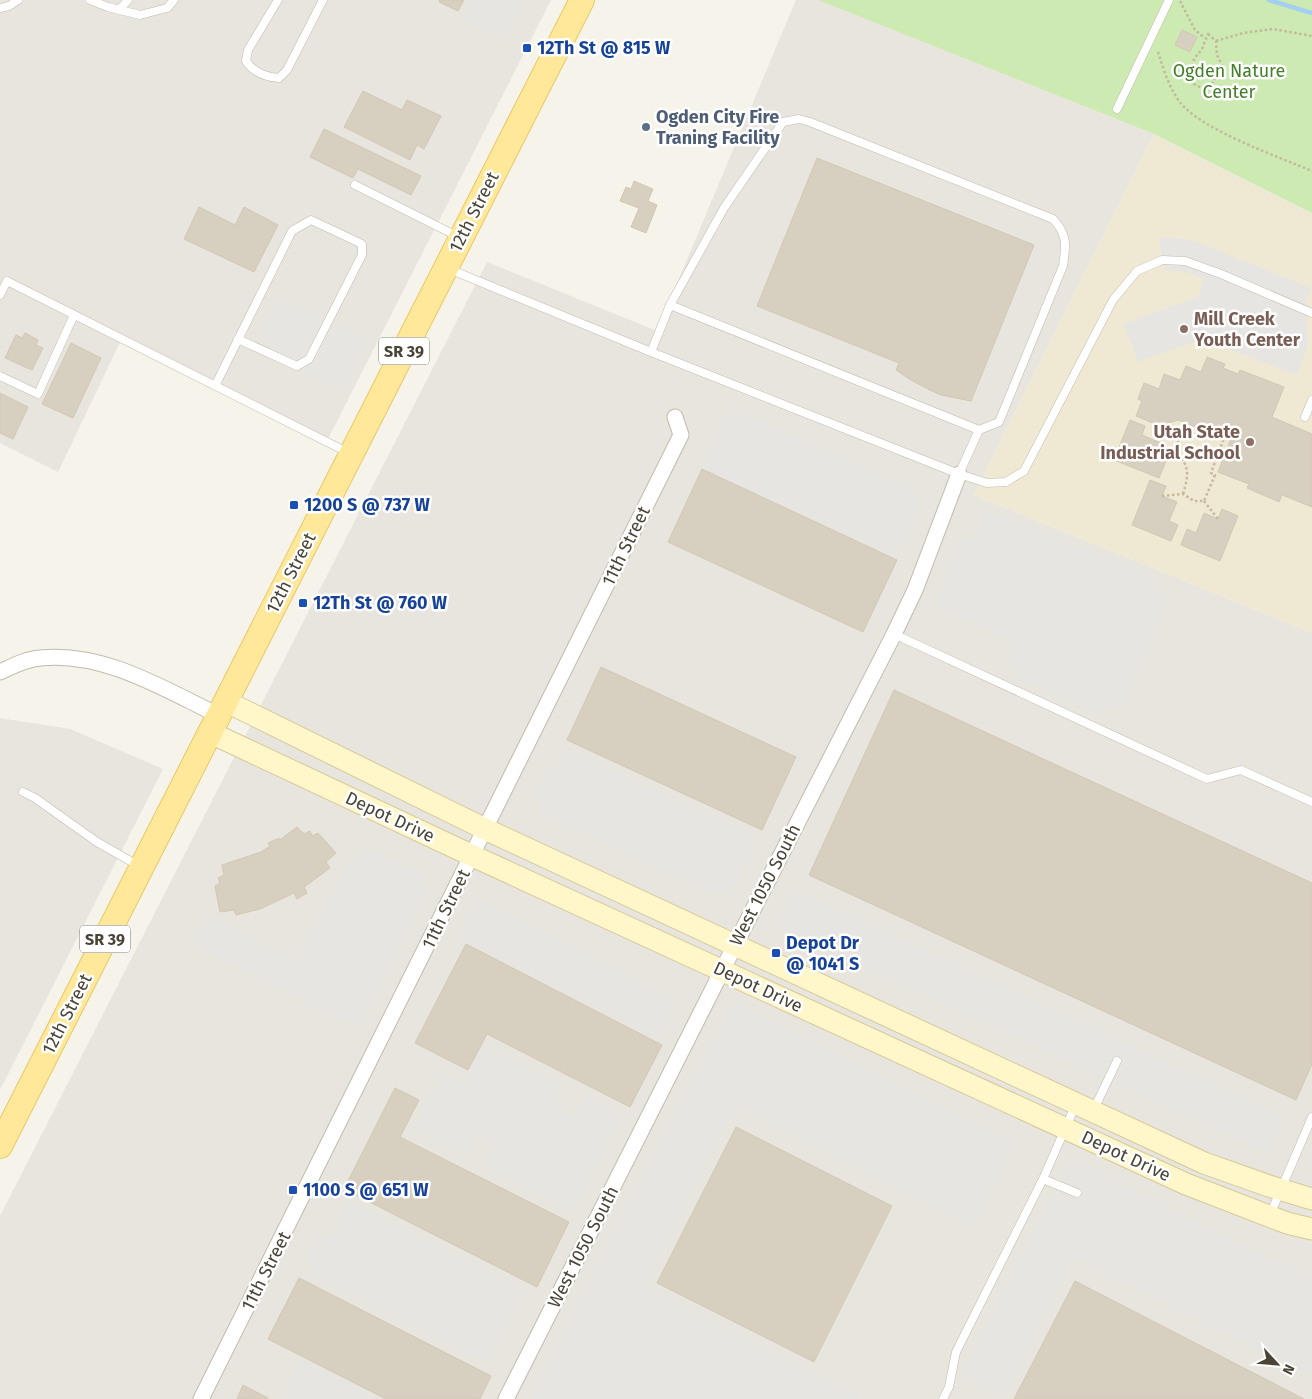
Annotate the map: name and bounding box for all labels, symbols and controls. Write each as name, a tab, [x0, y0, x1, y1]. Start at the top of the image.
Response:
place label: 12Th St @ 815 W	[537, 37, 671, 59]
marker: 12Th St @ 815 W	[521, 42, 533, 54]
park label: Ogden Nature Center	[1173, 60, 1285, 103]
place label: Ogden City Fire Traning Facility	[656, 106, 780, 149]
marker: Ogden City Fire Traning Facility	[640, 121, 652, 133]
street label: 12th Street	[444, 168, 504, 256]
place label: Mill Creek Youth Center	[1193, 308, 1301, 351]
marker: Mill Creek Youth Center	[1178, 323, 1190, 335]
road number: SR 39	[379, 338, 429, 364]
place label: Utah State Industrial School	[1100, 421, 1241, 464]
marker: Utah State Industrial School	[1244, 436, 1256, 448]
place label: 1200 S @ 737 W	[304, 494, 430, 516]
marker: 1200 S @ 737 W	[288, 499, 300, 511]
street label: 11th Street	[597, 502, 655, 589]
street label: 12th Street	[261, 529, 321, 617]
place label: 12Th St @ 760 W	[313, 592, 448, 614]
marker: 12Th St @ 760 W	[297, 597, 309, 609]
street label: Depot Drive	[342, 787, 438, 847]
street label: West 1050 South	[725, 820, 805, 950]
street label: 11th Street	[417, 865, 475, 952]
road number: SR 39	[80, 926, 130, 952]
place label: Depot Dr @ 1041 S	[786, 932, 860, 975]
marker: Depot Dr @ 1041 S	[770, 947, 782, 959]
street label: Depot Drive	[710, 957, 806, 1017]
street label: 12th Street	[37, 970, 97, 1058]
street label: Depot Drive	[1078, 1126, 1174, 1186]
place label: 1100 S @ 651 W	[303, 1179, 429, 1201]
street label: West 1050 South	[543, 1182, 623, 1312]
marker: 1100 S @ 651 W	[287, 1184, 299, 1196]
street label: 11th Street	[237, 1227, 296, 1314]
north arrow	[1252, 1339, 1302, 1389]
text: N	[1279, 1362, 1298, 1377]

